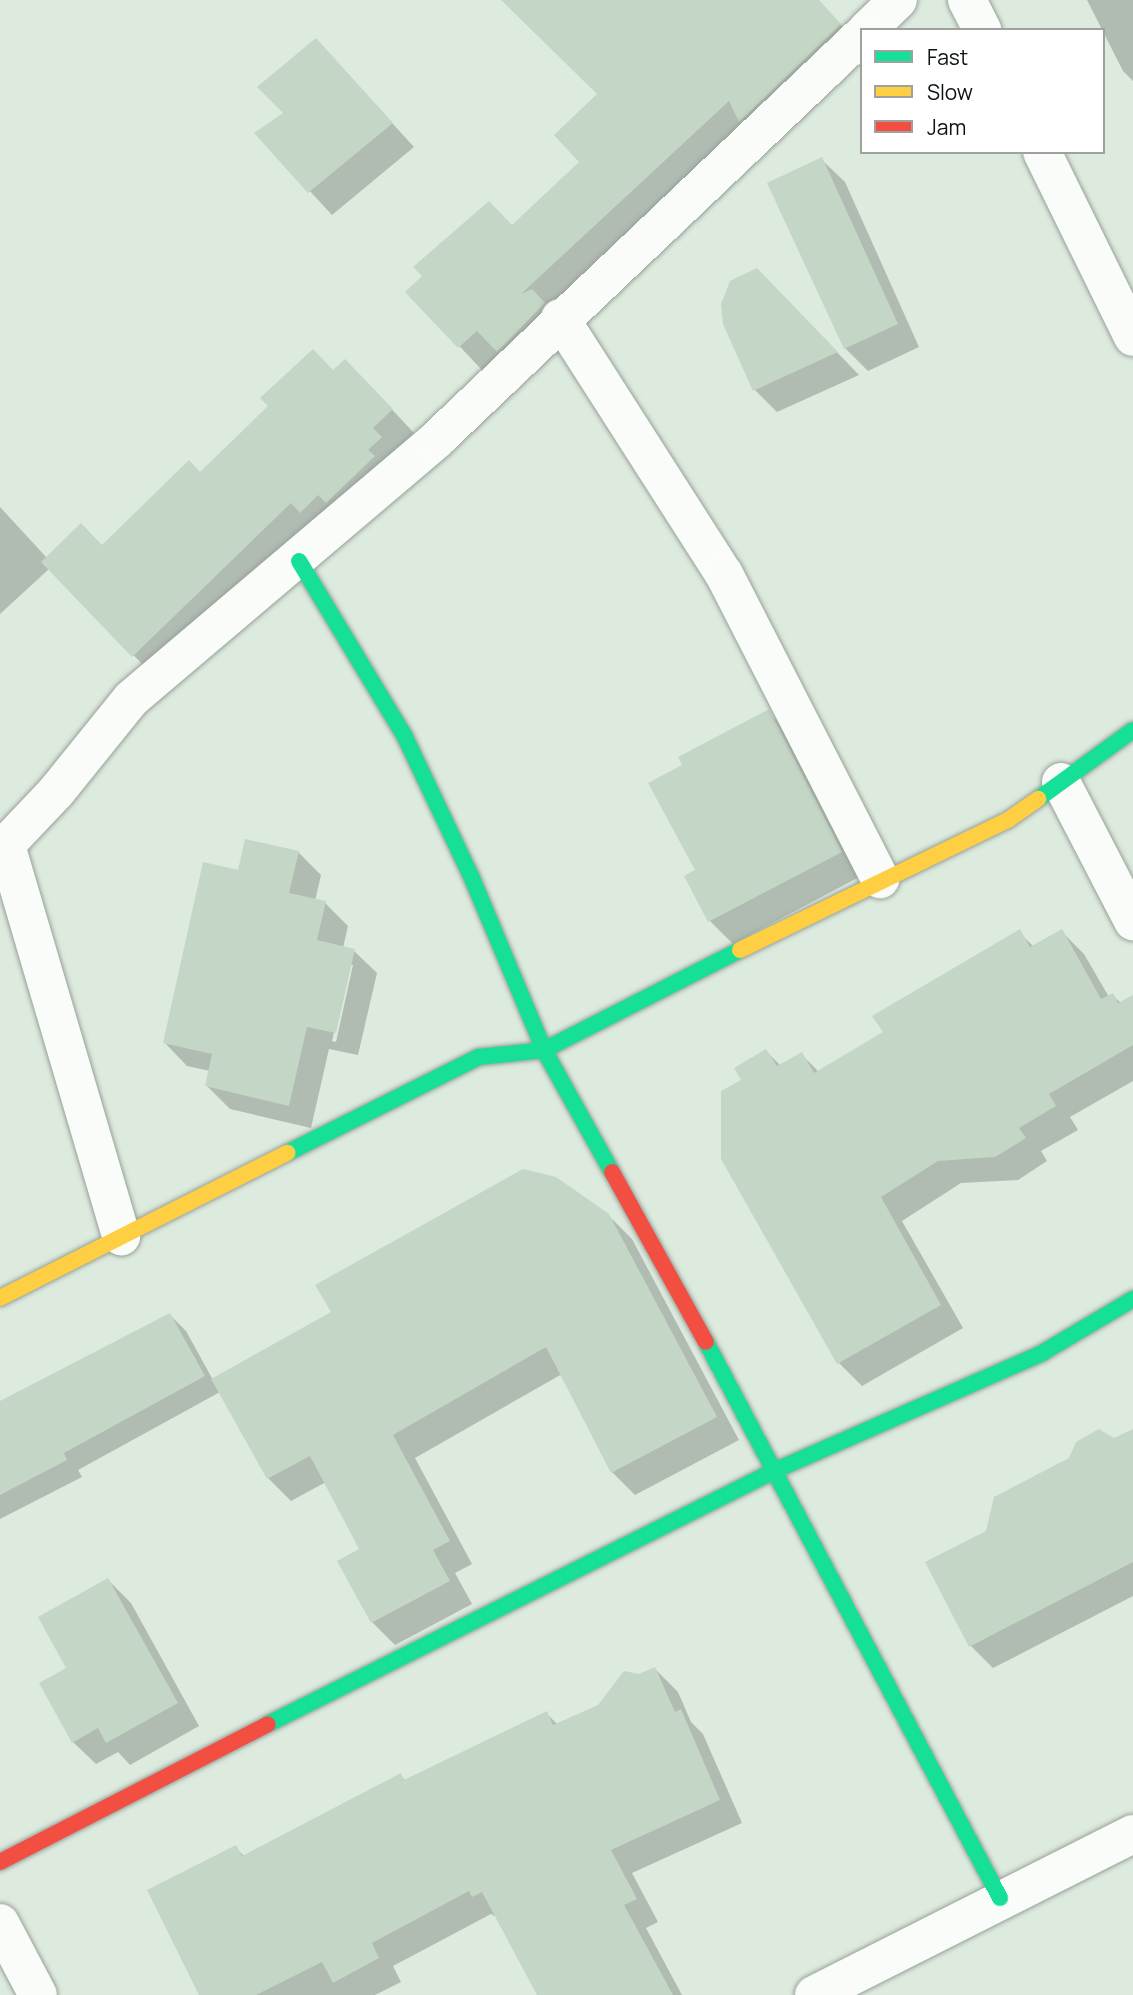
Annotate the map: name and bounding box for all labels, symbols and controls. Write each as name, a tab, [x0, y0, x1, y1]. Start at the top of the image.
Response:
legend	[860, 28, 1105, 154]
text: Fast	[927, 43, 968, 71]
text: Slow	[927, 78, 973, 106]
text: Jam	[927, 113, 966, 141]

